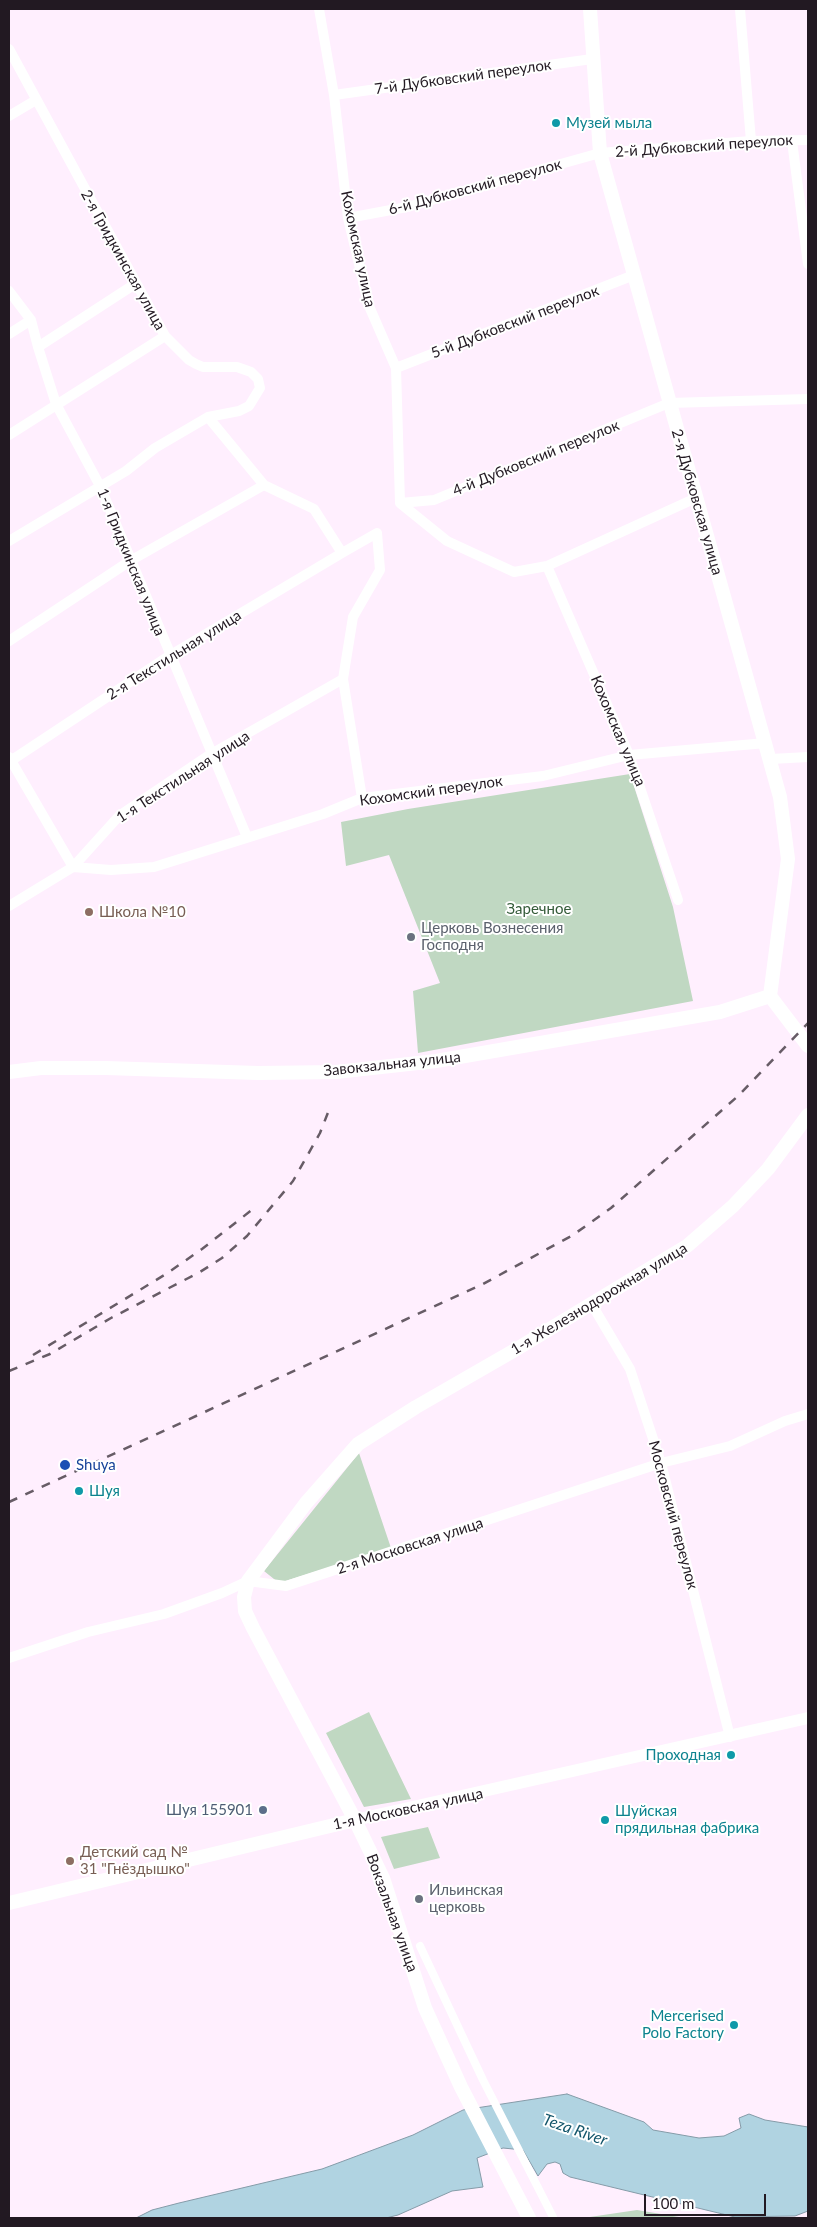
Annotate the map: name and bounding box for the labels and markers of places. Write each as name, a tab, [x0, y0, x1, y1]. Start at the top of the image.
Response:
place label: Музей мыла	[566, 114, 652, 132]
marker: Музей мыла	[550, 117, 562, 129]
place label: Школа №10	[99, 903, 186, 921]
marker: Школа №10	[83, 906, 95, 918]
place label: Церковь Вознесения Господня	[421, 919, 563, 954]
marker: Церковь Вознесения Господня	[405, 931, 417, 943]
place label: Shuya	[76, 1456, 116, 1474]
marker: Shuya	[58, 1458, 72, 1472]
place label: Шуя	[89, 1482, 120, 1500]
marker: Шуя	[73, 1485, 85, 1497]
place label: Проходная	[646, 1746, 721, 1764]
marker: Проходная	[725, 1749, 737, 1761]
place label: Шуя 155901	[166, 1801, 253, 1819]
place label: Шуйская прядильная фабрика	[615, 1802, 759, 1837]
marker: Шуя 155901	[257, 1804, 269, 1816]
marker: Шуйская прядильная фабрика	[599, 1814, 611, 1826]
place label: Детский сад № 31 "Гнёздышко"	[80, 1843, 190, 1878]
marker: Детский сад № 31 "Гнёздышко"	[64, 1855, 76, 1867]
place label: Ильинская церковь	[429, 1881, 503, 1916]
marker: Ильинская церковь	[413, 1893, 425, 1905]
place label: Mercerised Polo Factory	[642, 2007, 724, 2042]
marker: Mercerised Polo Factory	[728, 2019, 740, 2031]

